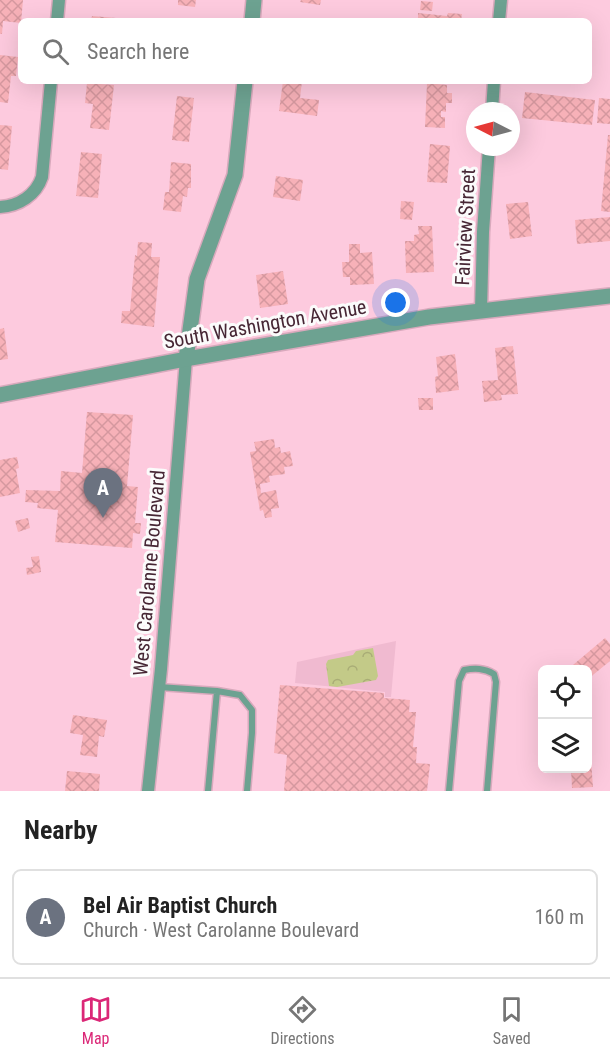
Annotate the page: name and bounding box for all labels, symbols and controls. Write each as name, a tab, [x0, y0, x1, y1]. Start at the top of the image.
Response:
search box	[18, 18, 592, 84]
icon: search	[39, 35, 72, 68]
text: Search here	[87, 39, 189, 64]
north arrow	[466, 102, 520, 156]
street label: Fairview Street	[450, 168, 480, 286]
your location	[381, 288, 410, 317]
street label: South Washington Avenue	[162, 294, 368, 354]
pin: A	[84, 468, 122, 518]
street label: West Carolanne Boulevard	[128, 469, 170, 677]
map controls	[538, 665, 592, 773]
button: locate	[538, 665, 592, 719]
button: layers	[538, 719, 592, 773]
text: Nearby	[24, 815, 98, 845]
text: Bel Air Baptist Church	[83, 893, 277, 918]
text: A	[40, 905, 51, 929]
text: 160 m	[535, 905, 584, 929]
text: Church · West Carolanne Boulevard	[83, 918, 359, 942]
tab: Map	[79, 993, 112, 1048]
tab: Directions	[271, 993, 334, 1048]
tab: Saved	[493, 993, 531, 1048]

